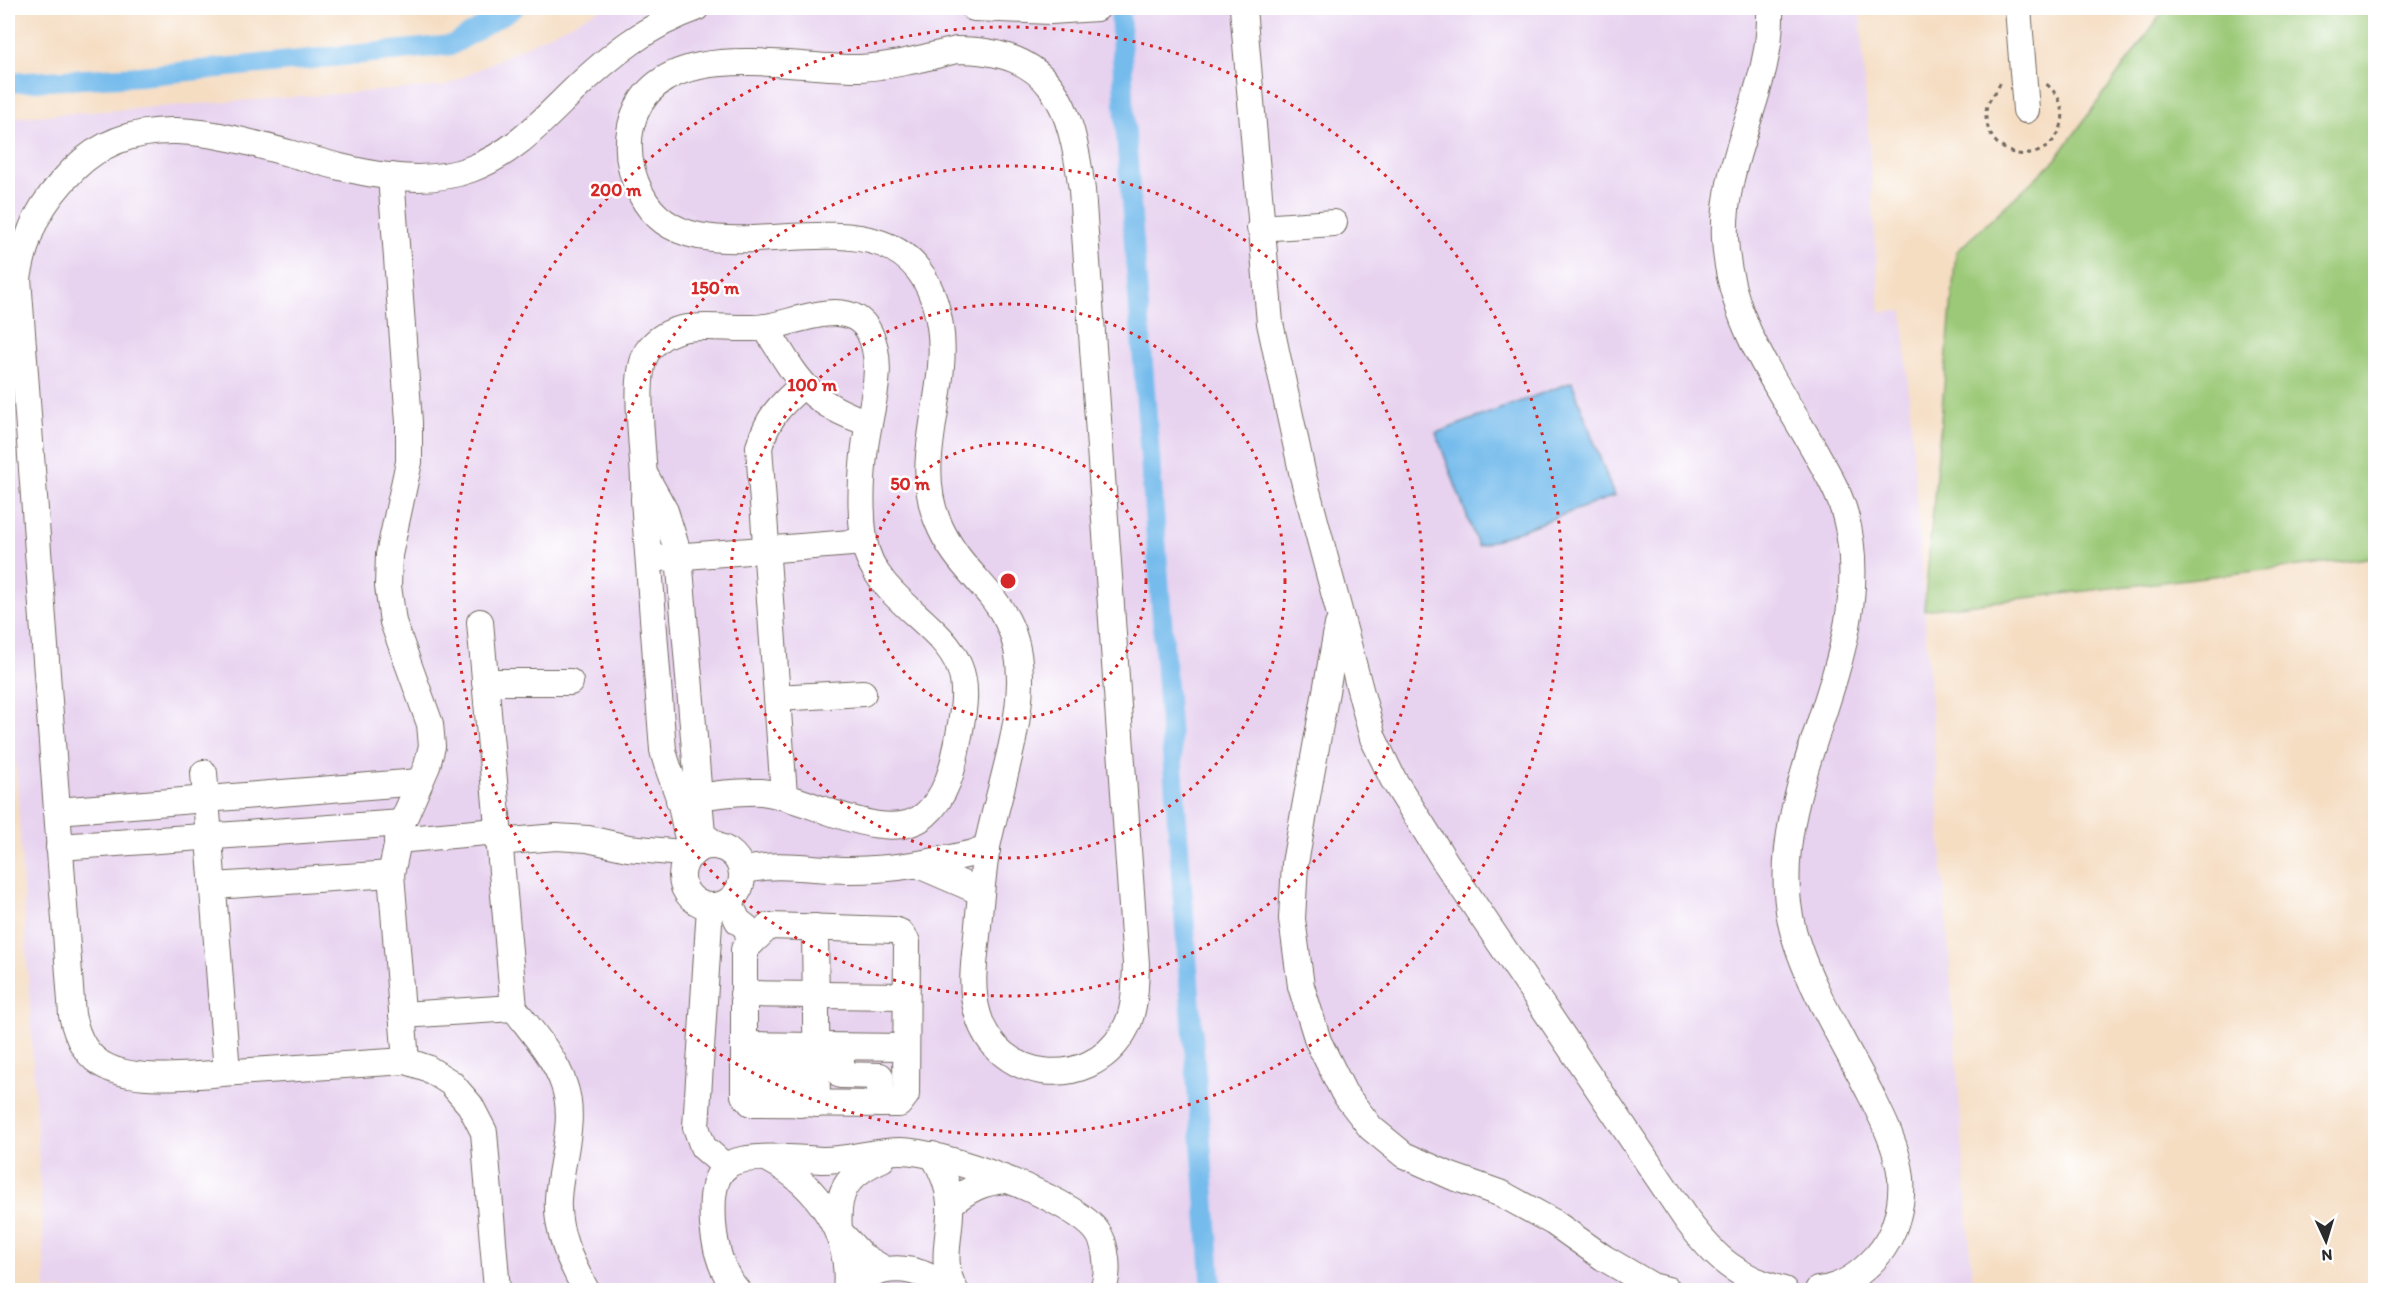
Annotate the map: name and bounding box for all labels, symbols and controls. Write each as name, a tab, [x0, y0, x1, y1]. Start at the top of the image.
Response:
text: 200 m	[591, 179, 642, 201]
text: 150 m	[691, 277, 740, 299]
text: 100 m	[787, 374, 838, 396]
text: 50 m	[890, 473, 931, 495]
centre of rings	[998, 571, 1018, 591]
north arrow	[2296, 1211, 2356, 1271]
text: N	[2321, 1246, 2333, 1265]

